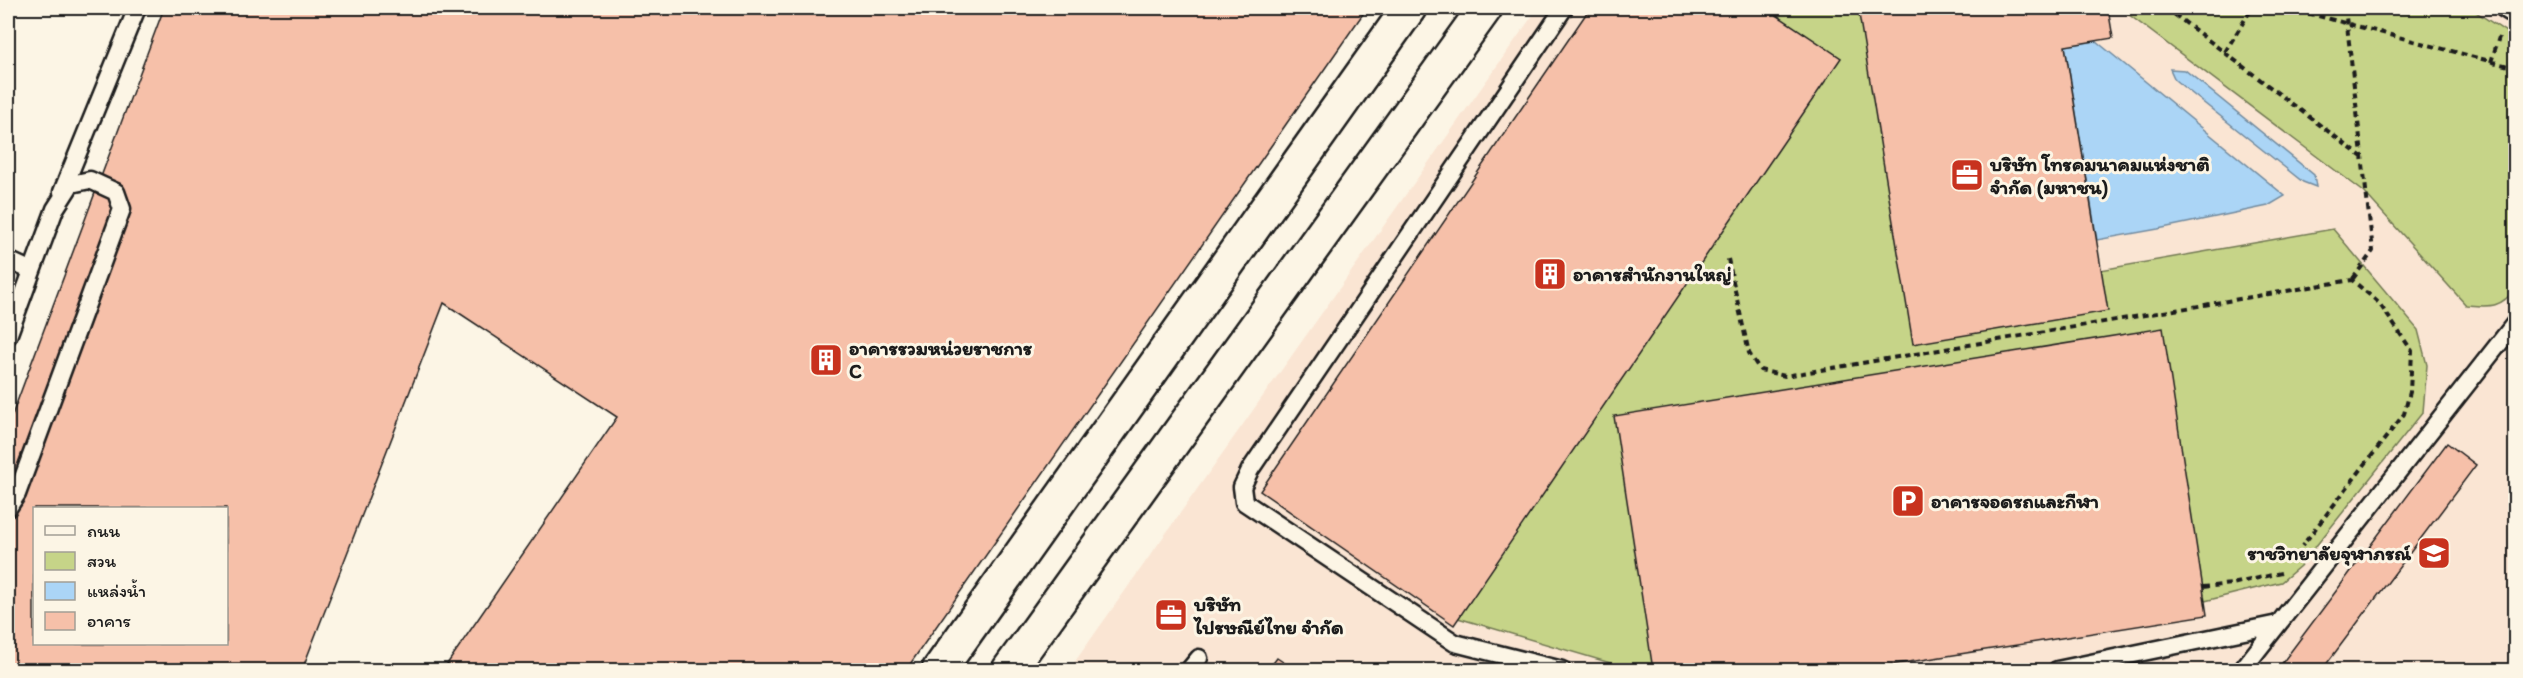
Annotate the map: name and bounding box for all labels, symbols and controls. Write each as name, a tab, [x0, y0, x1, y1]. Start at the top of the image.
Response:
place label: บริษัท โทรคมนาคมแห่งชาติ จำกัด (มหาชน)	[1989, 152, 2210, 200]
office icon: บริษัท โทรคมนาคมแห่งชาติ จำกัด (มหาชน)	[1949, 157, 1985, 193]
building icon: อาคารสำนักงานใหญ่	[1532, 256, 1568, 292]
place label: อาคารสำนักงานใหญ่	[1573, 262, 1732, 286]
place label: อาคารรวมหน่วยราชการ C	[849, 336, 1033, 383]
building icon: อาคารรวมหน่วยราชการ C	[808, 342, 844, 378]
parking icon: อาคารจอดรถและกีฬา	[1890, 483, 1926, 519]
place label: อาคารจอดรถและกีฬา	[1931, 489, 2099, 513]
legend	[33, 507, 228, 645]
text: ถนน	[87, 520, 121, 542]
school or university icon: ราชวิทยาลัยจุฬาภรณ์	[2416, 535, 2452, 571]
place label: ราชวิทยาลัยจุฬาภรณ์	[2248, 541, 2411, 566]
text: สวน	[87, 550, 117, 572]
text: แหล่งน้ำ	[87, 579, 146, 602]
place label: บริษัท ไปรษณีย์ไทย จำกัด	[1193, 592, 1344, 639]
office icon: บริษัท ไปรษณีย์ไทย จำกัด	[1153, 597, 1189, 633]
text: อาคาร	[87, 610, 131, 632]

